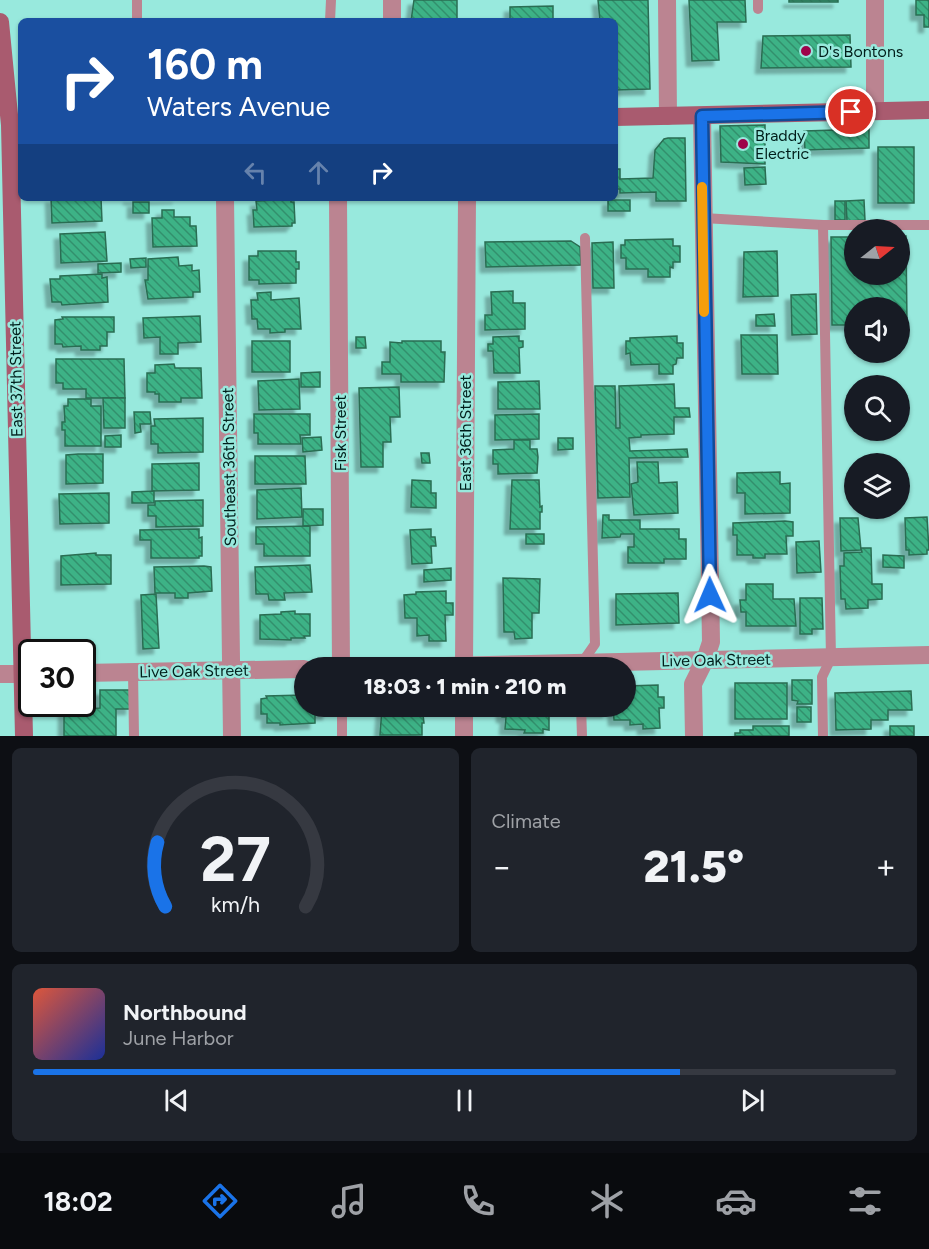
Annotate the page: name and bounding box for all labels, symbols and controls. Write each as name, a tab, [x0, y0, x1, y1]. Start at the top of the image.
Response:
text: 160 m	[147, 39, 263, 90]
icon: right	[48, 42, 126, 120]
place label: D's Bontons	[818, 42, 903, 61]
marker: D's Bontons	[799, 44, 813, 58]
pin	[825, 86, 876, 137]
text: Waters Avenue	[147, 90, 330, 123]
icon: arrive	[834, 95, 867, 128]
place label: Braddy Electric	[755, 126, 810, 163]
marker: Braddy Electric	[736, 137, 750, 151]
icon: left	[239, 156, 272, 189]
icon: ahead	[302, 156, 335, 189]
icon: right	[365, 156, 398, 189]
north arrow	[844, 219, 910, 285]
map controls	[844, 219, 910, 519]
button: sound	[844, 297, 910, 363]
street label: East 37th Street	[5, 321, 27, 437]
street label: East 36th Street	[456, 375, 475, 491]
button: search	[844, 375, 910, 441]
street label: Southeast 36th Street	[218, 387, 240, 547]
street label: Fisk Street	[331, 395, 350, 471]
button: layers	[844, 453, 910, 519]
position arrow	[678, 563, 742, 627]
speed limit sign: 30	[18, 639, 96, 717]
street label: Live Oak Street	[661, 650, 771, 670]
street label: Live Oak Street	[139, 661, 249, 681]
text: 18:03 · 1 min · 210 m	[364, 673, 566, 700]
text: Climate	[492, 809, 561, 833]
text: 27	[200, 822, 271, 897]
text: 21.5°	[643, 839, 744, 893]
text: −	[492, 847, 512, 886]
text: +	[875, 847, 896, 886]
text: km/h	[211, 892, 260, 917]
text: Northbound	[123, 999, 247, 1026]
text: June Harbor	[123, 1026, 234, 1050]
icon: previous	[160, 1084, 193, 1117]
icon: pause	[448, 1084, 481, 1117]
icon: next	[736, 1084, 769, 1117]
icon: directions	[199, 1180, 241, 1222]
icon: music	[328, 1180, 370, 1222]
icon: phone	[457, 1180, 499, 1222]
icon: climate	[586, 1180, 628, 1222]
icon: car	[715, 1180, 757, 1222]
icon: filters	[844, 1180, 886, 1222]
text: 18:02	[43, 1185, 113, 1218]

